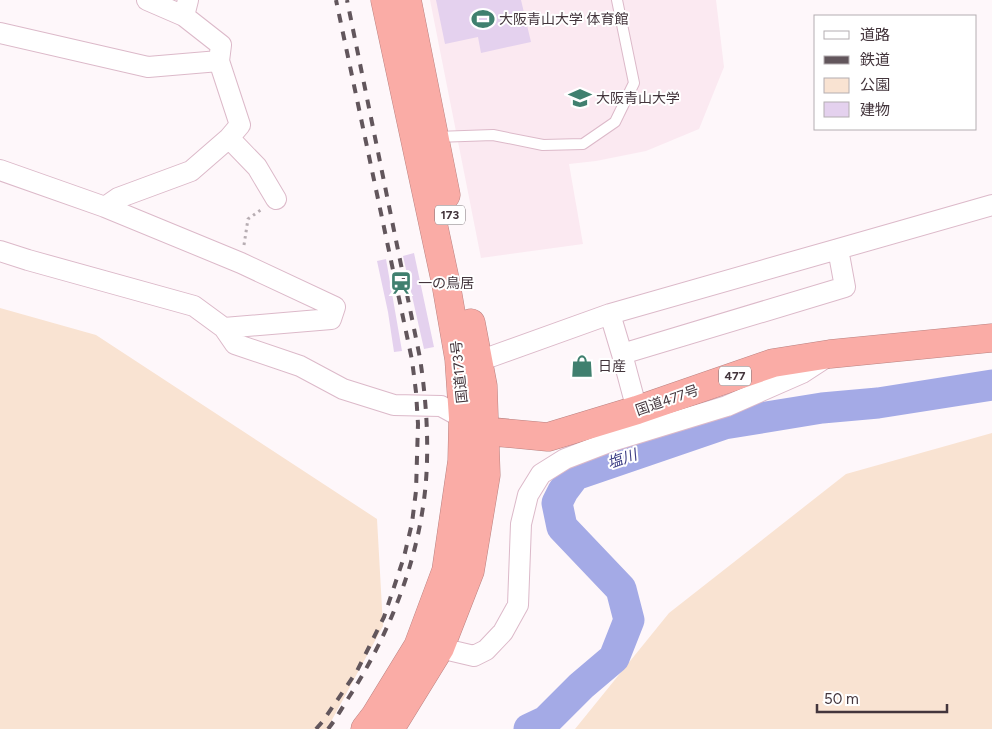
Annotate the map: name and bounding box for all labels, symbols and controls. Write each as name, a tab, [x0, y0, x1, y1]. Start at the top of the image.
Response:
sports icon: 大阪青山大学 体育館	[470, 6, 496, 32]
place label: 大阪青山大学 体育館	[499, 11, 628, 28]
legend	[814, 15, 977, 130]
text: 道路	[860, 26, 890, 44]
text: 鉄道	[860, 51, 890, 69]
text: 公園	[860, 76, 890, 94]
school or university icon: 大阪青山大学	[567, 85, 593, 111]
place label: 大阪青山大学	[596, 90, 680, 107]
text: 建物	[860, 101, 890, 119]
road number: 173	[435, 206, 465, 224]
station icon: 一の鳥居	[388, 270, 414, 296]
place label: 一の鳥居	[418, 275, 474, 292]
street label: 国道173号	[448, 340, 471, 404]
shop icon: 日産	[569, 353, 595, 379]
place label: 日産	[598, 358, 626, 375]
road number: 477	[719, 366, 751, 386]
street label: 国道477号	[633, 382, 701, 419]
water label: 塩川	[605, 445, 641, 472]
scale bar	[817, 682, 947, 714]
text: 50 m	[824, 690, 859, 708]

